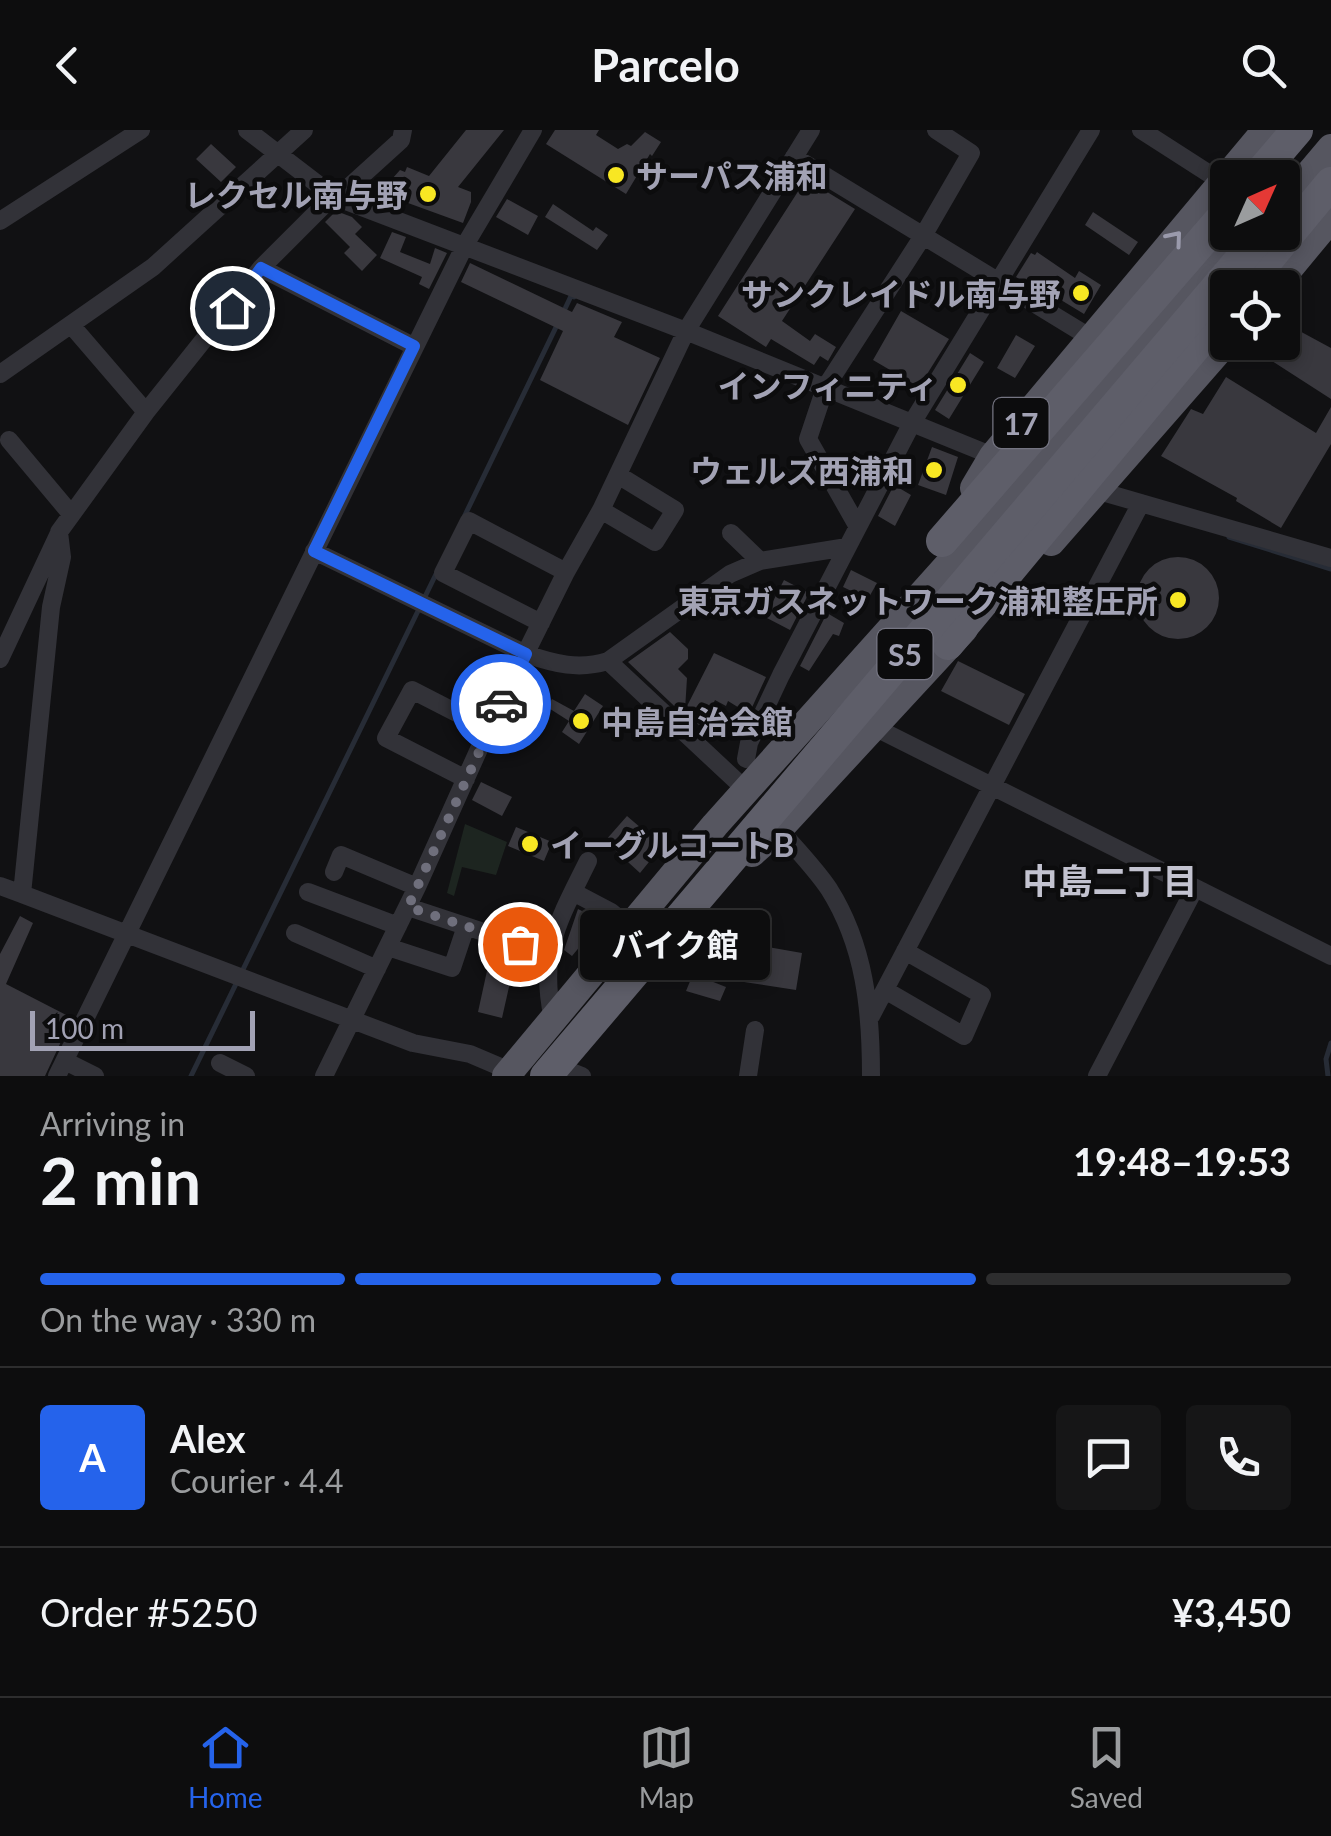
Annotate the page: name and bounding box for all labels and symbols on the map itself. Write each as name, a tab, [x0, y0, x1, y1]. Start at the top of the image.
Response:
place label: サーパス浦和	[636, 156, 828, 195]
north arrow	[1210, 160, 1300, 250]
marker: サーパス浦和	[605, 164, 627, 186]
place label: レクセル南与野	[184, 175, 408, 214]
marker: レクセル南与野	[417, 183, 439, 205]
one-way arrow	[1163, 231, 1181, 249]
pin	[190, 266, 275, 351]
place label: サンクレイドル南与野	[741, 274, 1061, 313]
marker: サンクレイドル南与野	[1070, 282, 1092, 304]
place label: インフィニティ	[718, 366, 938, 405]
marker: インフィニティ	[947, 374, 969, 396]
road number: 17	[994, 398, 1048, 448]
place label: ウェルズ西浦和	[690, 451, 914, 490]
marker: ウェルズ西浦和	[923, 459, 945, 481]
place label: 東京ガスネットワーク浦和整圧所	[678, 581, 1158, 620]
marker: 東京ガスネットワーク浦和整圧所	[1167, 589, 1189, 611]
road number: S5	[878, 629, 932, 679]
courier	[451, 654, 551, 754]
place label: 中島自治会館	[601, 702, 793, 741]
marker: 中島自治会館	[570, 710, 592, 732]
place label: イーグルコートB	[550, 825, 794, 864]
marker: イーグルコートB	[519, 833, 541, 855]
district label: 中島二丁目	[1022, 859, 1198, 901]
pin	[478, 902, 563, 987]
callout: バイク館	[580, 909, 770, 979]
scale bar	[30, 1006, 255, 1050]

